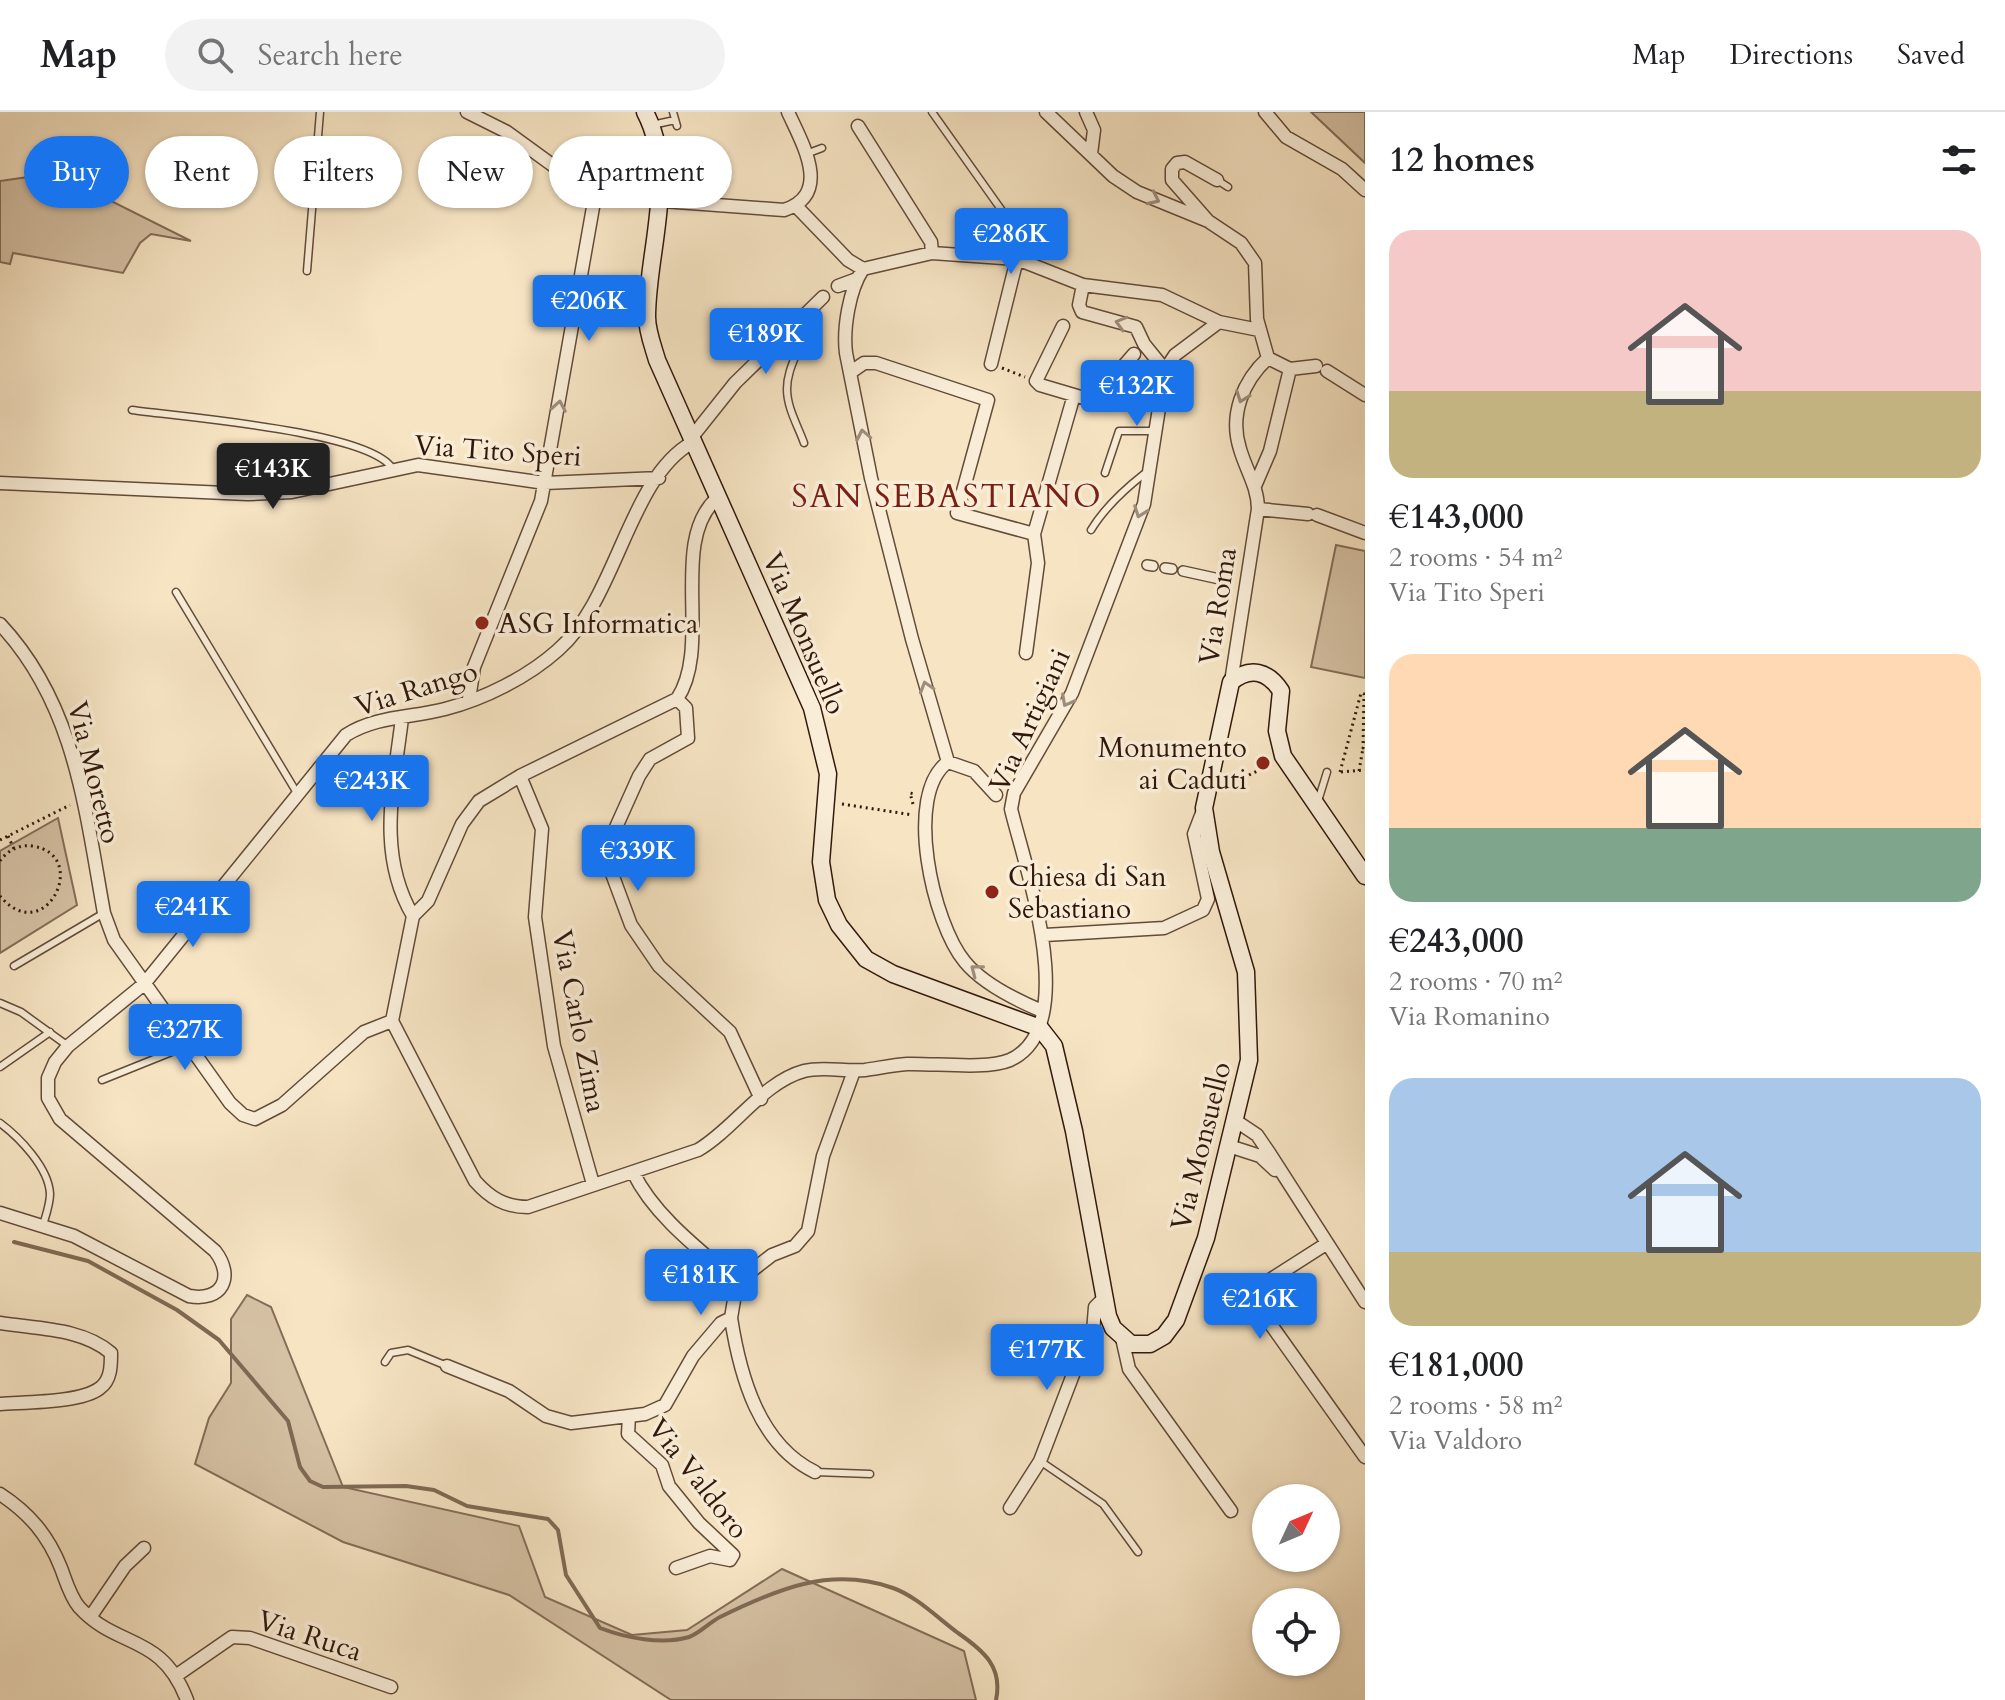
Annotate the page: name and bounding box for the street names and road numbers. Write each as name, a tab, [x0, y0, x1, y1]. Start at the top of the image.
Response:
street label: Via Tito Speri	[413, 426, 583, 476]
street label: Via Roma	[1190, 545, 1246, 668]
street label: Via Monsuello	[753, 547, 855, 720]
street label: Via Artigiani	[980, 642, 1080, 798]
street label: Via Rango	[350, 652, 482, 726]
street label: Via Moretto	[58, 697, 130, 847]
street label: Via Carlo Zima	[543, 927, 615, 1116]
street label: Via Monsuello	[1162, 1058, 1240, 1234]
street label: Via Valdoro	[639, 1410, 757, 1547]
street label: Via Ruca	[253, 1601, 367, 1671]

